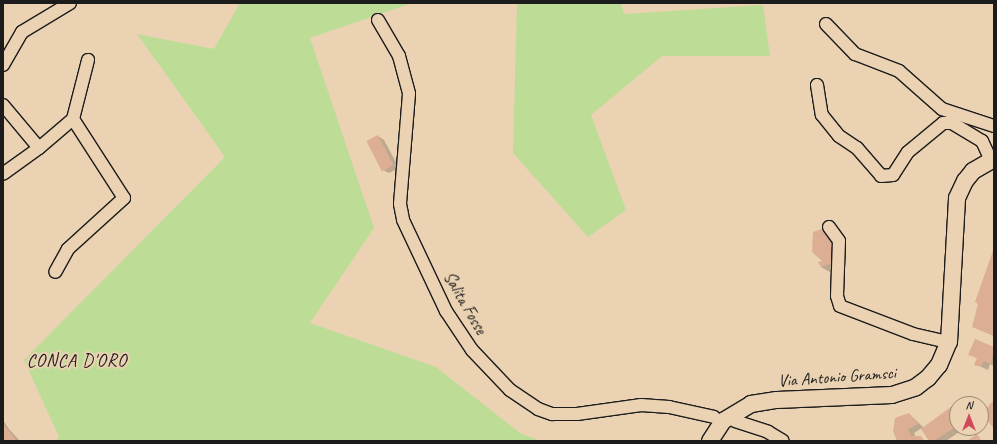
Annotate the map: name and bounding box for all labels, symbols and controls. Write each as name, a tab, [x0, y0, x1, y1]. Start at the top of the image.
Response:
street label: Salita Fosse	[439, 268, 491, 338]
district label: CONCA D'ORO	[27, 349, 127, 371]
street label: Via Antonio Gramsci	[777, 363, 897, 391]
north arrow	[949, 396, 989, 436]
text: N	[966, 398, 972, 412]

